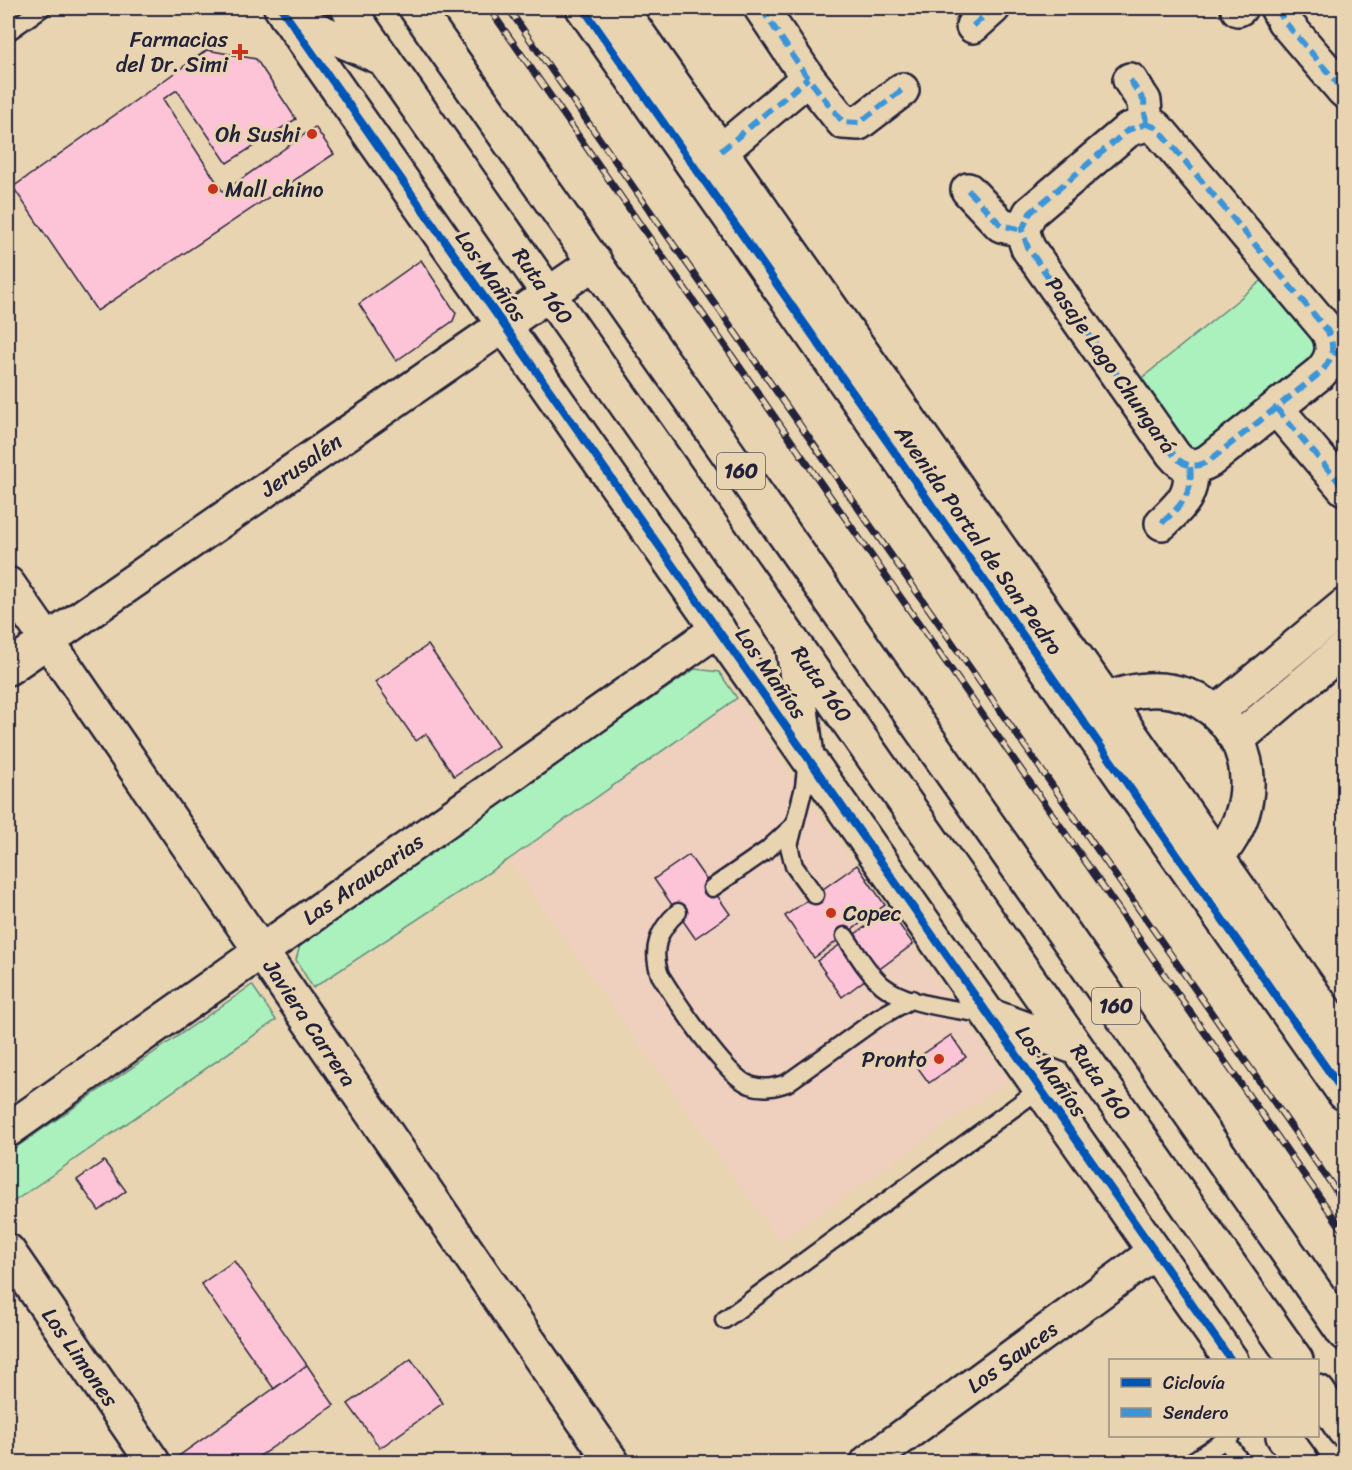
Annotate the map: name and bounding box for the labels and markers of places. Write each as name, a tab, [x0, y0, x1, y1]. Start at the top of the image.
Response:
place label: Farmacias del Dr. Simi	[116, 20, 229, 84]
marker: Farmacias del Dr. Simi	[233, 45, 247, 59]
place label: Oh Sushi	[215, 115, 301, 154]
marker: Oh Sushi	[305, 127, 319, 141]
place label: Mall chino	[225, 170, 324, 209]
marker: Mall chino	[206, 182, 220, 196]
place label: Copec	[843, 894, 902, 933]
marker: Copec	[824, 906, 838, 920]
place label: Pronto	[862, 1040, 927, 1079]
marker: Pronto	[932, 1052, 946, 1066]

